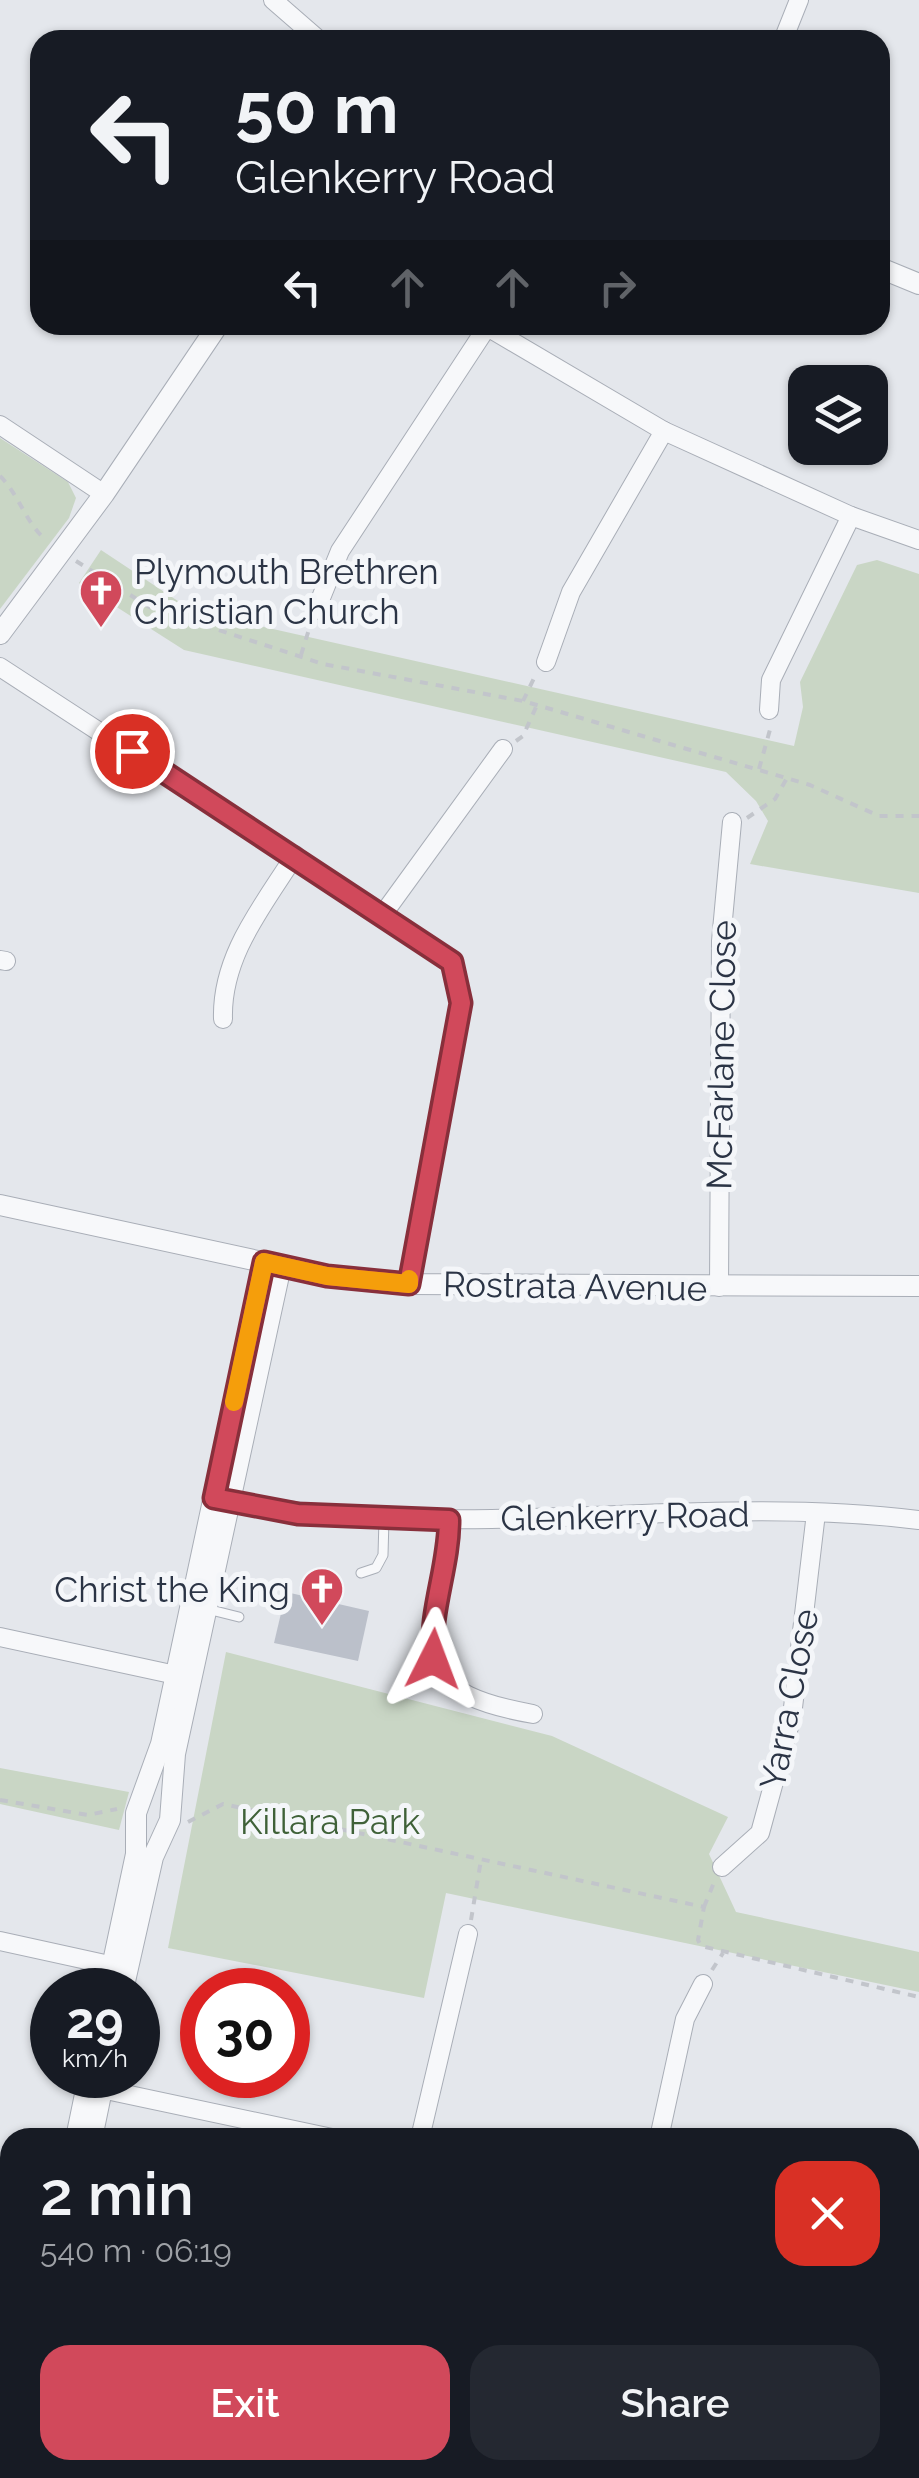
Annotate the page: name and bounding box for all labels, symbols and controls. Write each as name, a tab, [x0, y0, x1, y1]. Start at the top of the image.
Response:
text: 50 m	[235, 67, 399, 149]
icon: left	[70, 70, 200, 200]
text: Glenkerry Road	[235, 151, 555, 204]
icon: left	[275, 260, 330, 315]
icon: ahead	[380, 260, 435, 315]
icon: ahead	[485, 260, 540, 315]
icon: right	[590, 260, 645, 315]
map controls	[788, 365, 888, 465]
button: layers	[788, 365, 888, 465]
place label: Plymouth Brethren Christian Church	[134, 551, 439, 632]
church icon: Plymouth Brethren Christian Church	[78, 568, 124, 629]
pin	[90, 709, 175, 794]
icon: arrive	[105, 724, 160, 779]
street label: McFarlane Close	[698, 920, 744, 1190]
street label: Rostrata Avenue	[442, 1263, 708, 1309]
street label: Glenkerry Road	[500, 1493, 750, 1539]
church icon: Christ the King	[299, 1566, 345, 1627]
place label: Christ the King	[54, 1569, 290, 1610]
street label: Yarra Close	[751, 1605, 827, 1793]
position arrow	[381, 1607, 485, 1711]
park label: Killara Park	[240, 1801, 420, 1842]
speed limit sign: 30	[180, 1968, 310, 2098]
text: 29	[66, 1991, 124, 2050]
text: km/h	[62, 2043, 128, 2073]
text: 2 min	[40, 2159, 194, 2229]
button: close	[775, 2161, 880, 2266]
text: 540 m · 06:19	[40, 2232, 232, 2269]
button: Exit	[40, 2345, 450, 2460]
button: Share	[470, 2345, 880, 2460]

